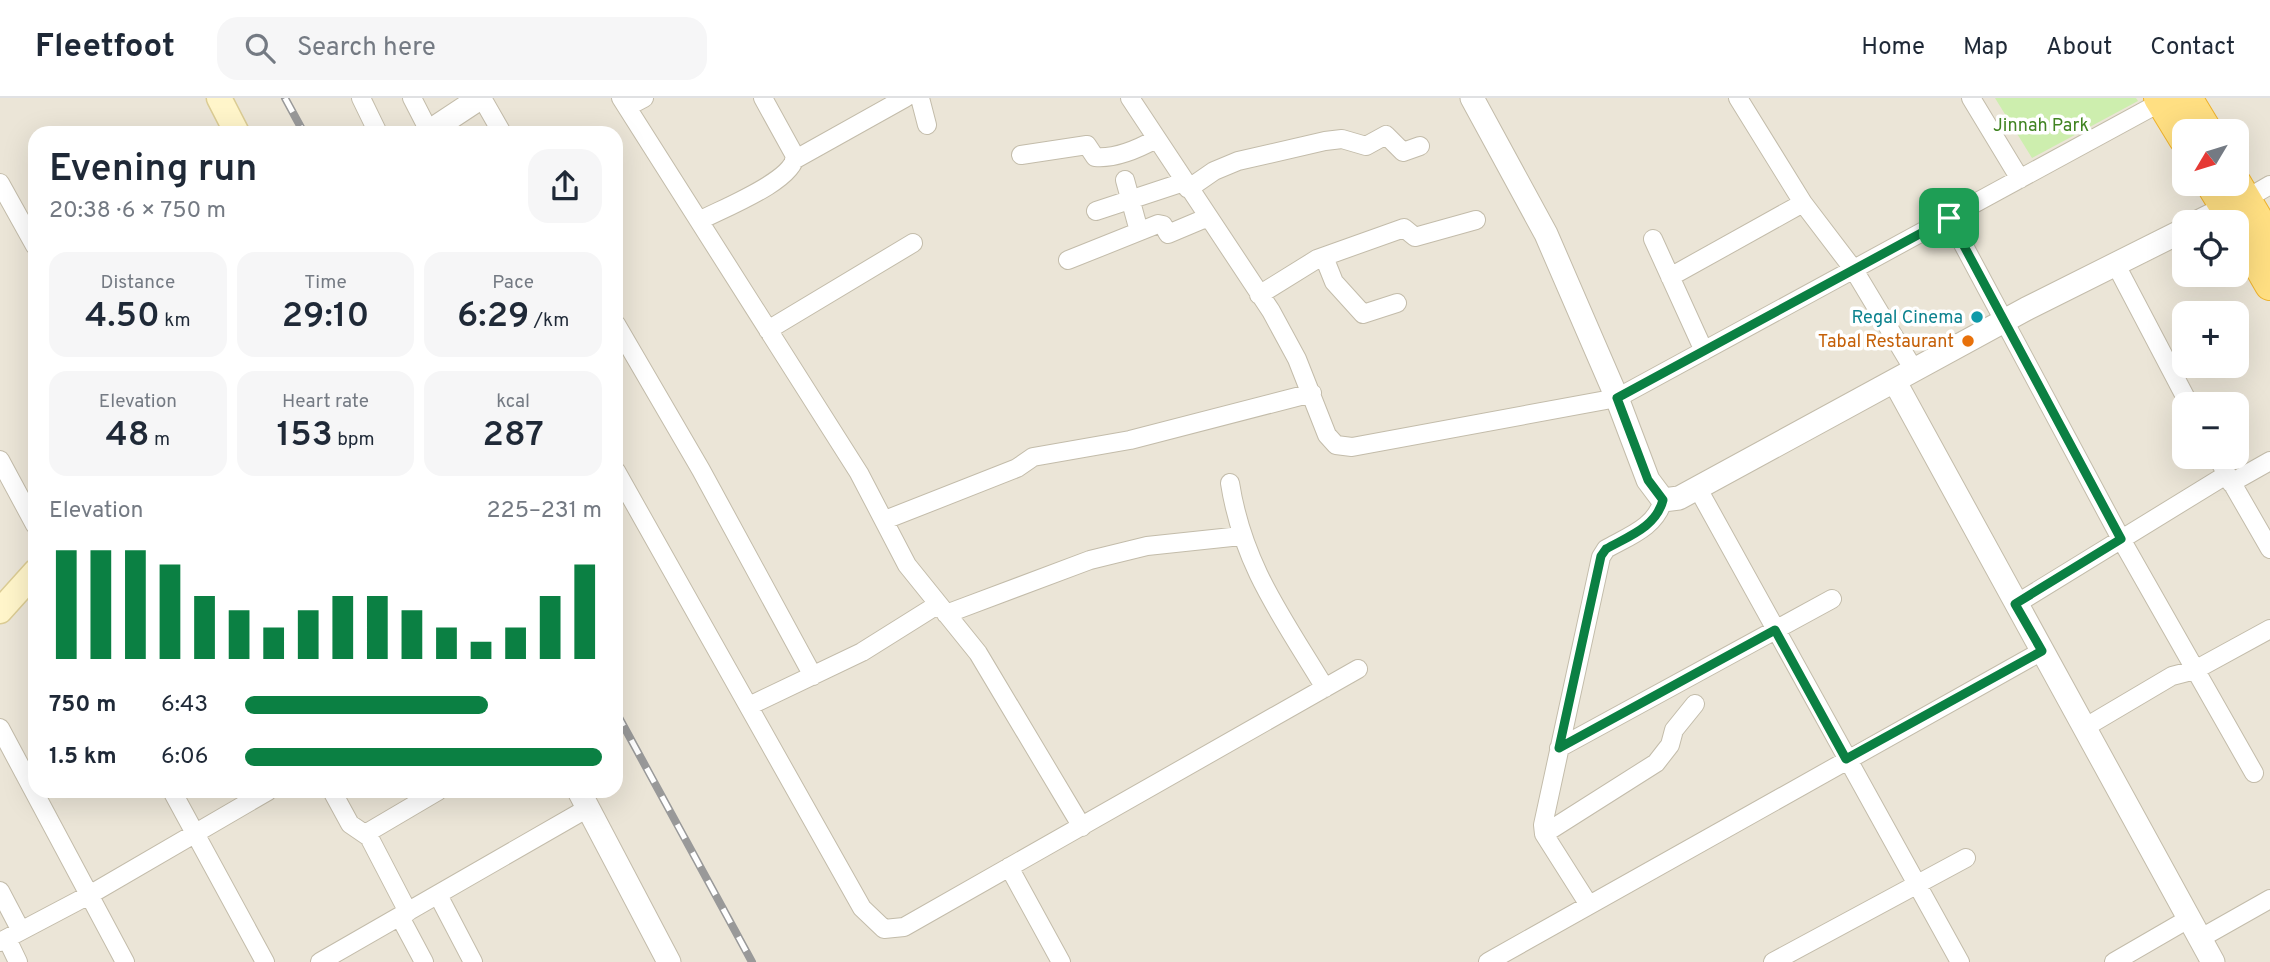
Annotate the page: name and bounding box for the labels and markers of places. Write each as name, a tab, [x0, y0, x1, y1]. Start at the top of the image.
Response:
pin	[1919, 188, 1979, 248]
place label: Regal Cinema	[1852, 307, 1963, 330]
marker: Regal Cinema	[1969, 309, 1985, 325]
place label: Tabal Restaurant	[1818, 331, 1954, 354]
marker: Tabal Restaurant	[1960, 333, 1976, 349]

